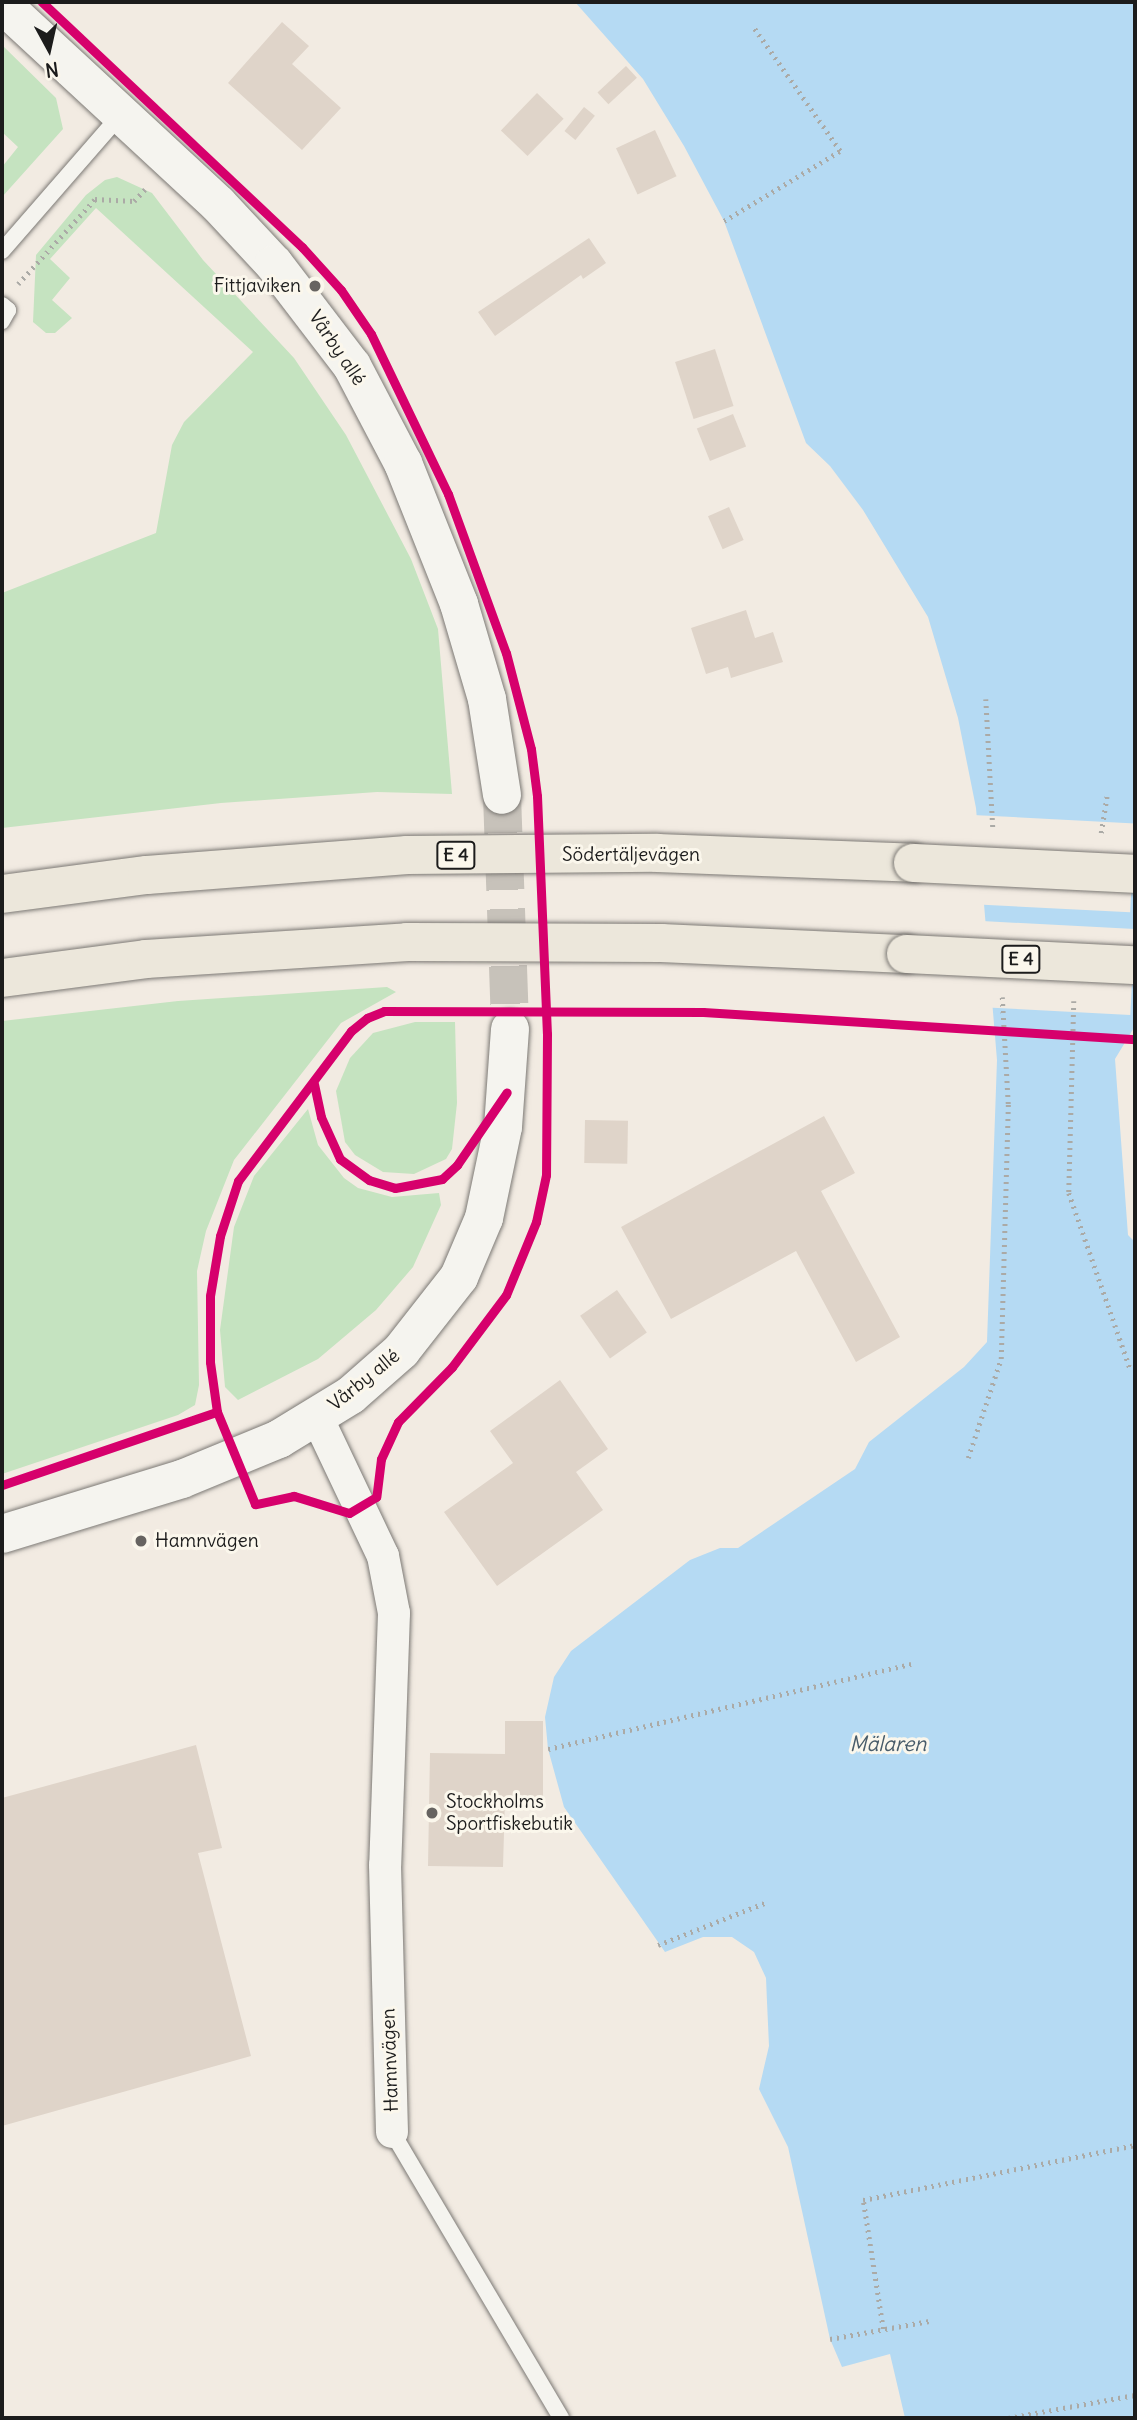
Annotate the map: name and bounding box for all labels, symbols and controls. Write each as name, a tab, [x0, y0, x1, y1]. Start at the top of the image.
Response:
north arrow	[14, 14, 84, 84]
text: N	[44, 57, 60, 83]
place label: Fittjaviken	[214, 275, 301, 297]
marker: Fittjaviken	[307, 278, 323, 294]
street label: Vårby allé	[304, 306, 370, 390]
road number: E 4	[435, 840, 477, 870]
street label: Södertäljevägen	[562, 844, 700, 866]
road number: E 4	[1000, 944, 1042, 974]
street label: Vårby allé	[324, 1344, 404, 1416]
place label: Hamnvägen	[155, 1530, 259, 1552]
marker: Hamnvägen	[133, 1533, 149, 1549]
water label: Mälaren	[850, 1731, 926, 1757]
place label: Stockholms Sportfiskebutik	[446, 1791, 573, 1835]
marker: Stockholms Sportfiskebutik	[424, 1805, 440, 1821]
street label: Hamnvägen	[377, 2008, 403, 2112]

